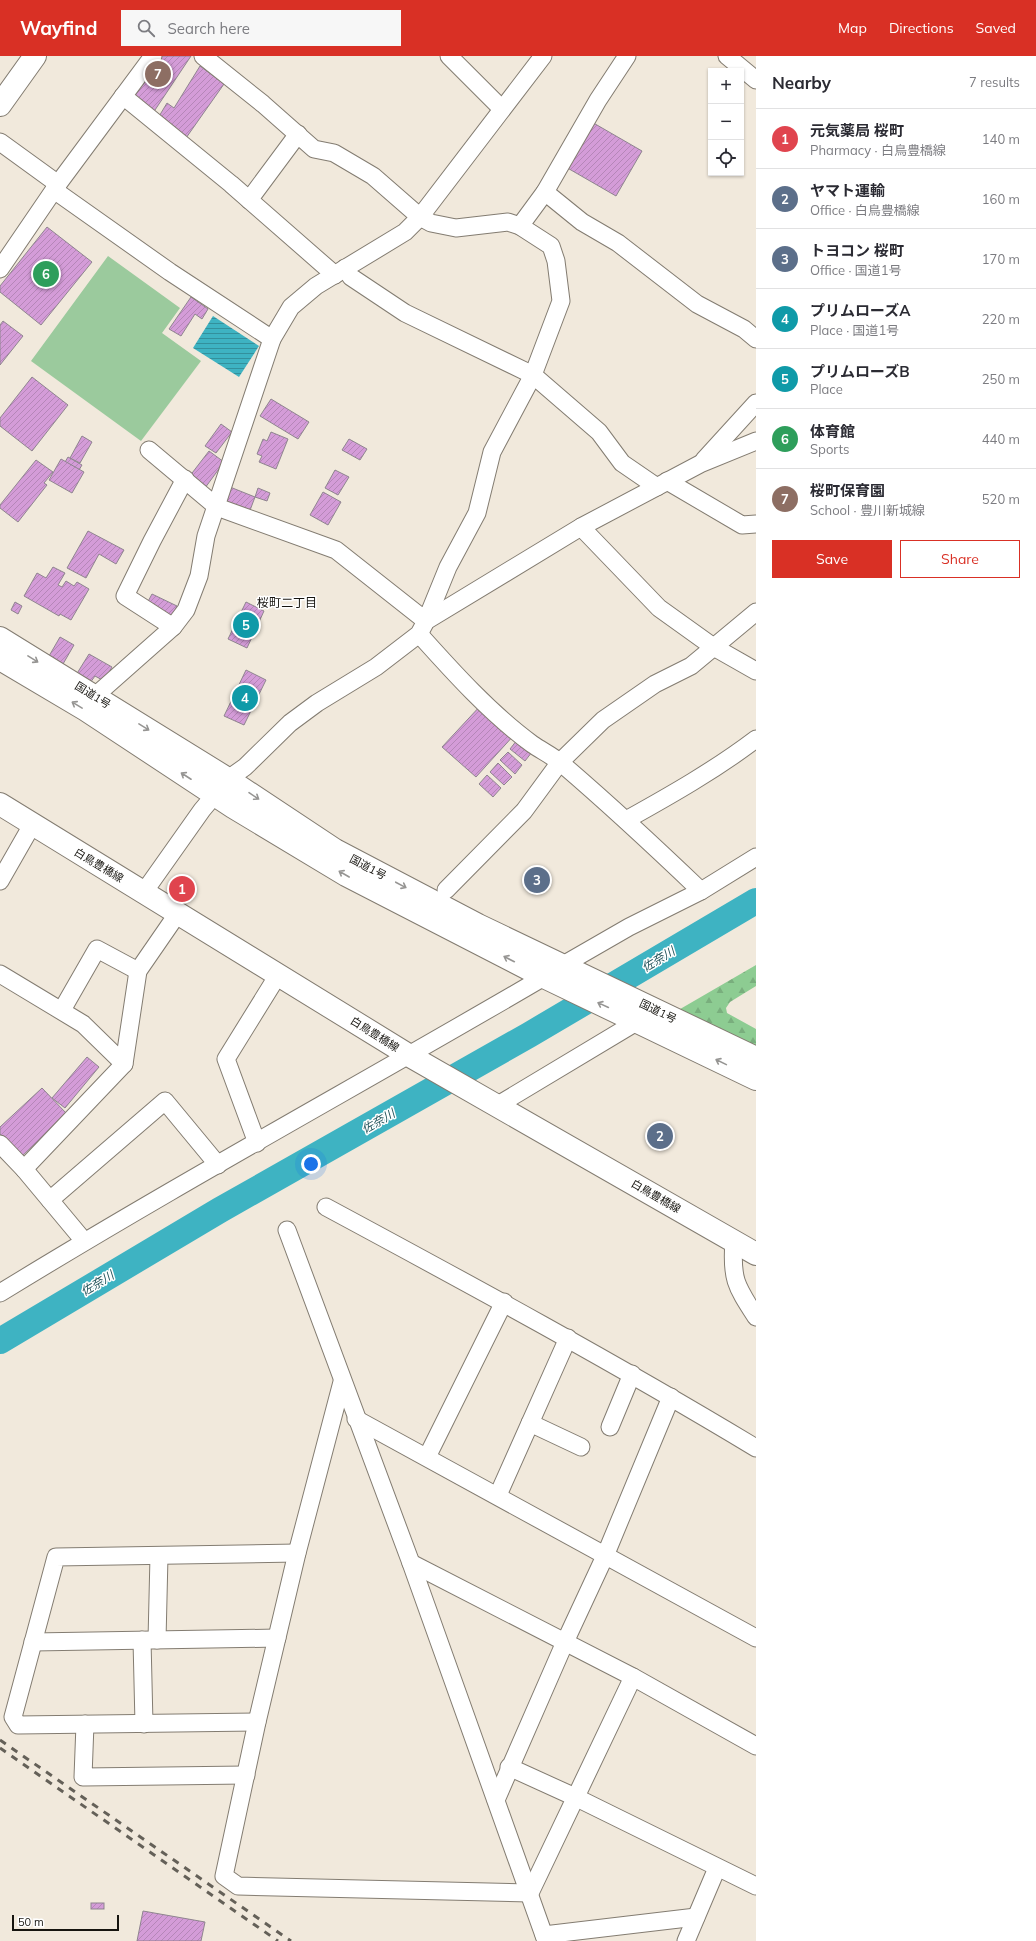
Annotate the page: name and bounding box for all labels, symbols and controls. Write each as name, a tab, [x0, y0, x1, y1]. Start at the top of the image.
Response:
search box	[121, 10, 401, 46]
text: Wayfind	[20, 16, 97, 40]
icon: search	[135, 17, 157, 39]
text: Search here	[167, 19, 250, 38]
text: Map	[838, 19, 867, 37]
text: Directions	[889, 19, 954, 37]
text: Saved	[976, 19, 1016, 37]
pin: 7	[145, 59, 171, 89]
map controls	[708, 68, 744, 176]
button: +	[708, 68, 744, 104]
text: Nearby	[772, 72, 831, 93]
text: 7 results	[969, 74, 1020, 90]
button: −	[708, 104, 744, 140]
text: 元気薬局 桜町	[810, 121, 904, 140]
text: 1	[781, 131, 789, 147]
text: 140 m	[982, 131, 1020, 147]
button: locate	[708, 140, 744, 176]
text: Pharmacy · 白鳥豊橋線	[810, 142, 946, 158]
text: ヤマト運輸	[810, 181, 885, 200]
text: 2	[781, 191, 789, 207]
text: 160 m	[982, 191, 1020, 207]
text: Office · 白鳥豊橋線	[810, 202, 920, 218]
text: トヨコン 桜町	[810, 241, 904, 260]
text: 3	[781, 251, 789, 267]
text: 170 m	[982, 251, 1020, 267]
pin: 6	[33, 259, 59, 289]
text: Office · 国道1号	[810, 262, 902, 278]
text: プリムローズA	[810, 301, 911, 320]
text: 4	[781, 311, 789, 327]
text: 220 m	[982, 311, 1020, 327]
text: Place · 国道1号	[810, 322, 899, 338]
text: プリムローズB	[810, 362, 910, 381]
text: 5	[781, 371, 789, 387]
text: 250 m	[982, 371, 1020, 387]
text: Place	[810, 381, 843, 397]
text: 体育館	[810, 422, 855, 441]
text: 6	[781, 431, 789, 447]
text: 440 m	[982, 431, 1020, 447]
text: Sports	[810, 441, 849, 457]
text: 桜町保育園	[810, 481, 885, 500]
text: 7	[781, 491, 789, 507]
text: 520 m	[982, 491, 1020, 507]
text: School · 豊川新城線	[810, 502, 925, 518]
button: Save	[772, 540, 892, 578]
button: Share	[900, 540, 1020, 578]
district label: 桜町二丁目	[257, 595, 317, 610]
pin: 5	[233, 610, 259, 640]
one-way arrow	[27, 655, 39, 663]
street label: 国道1号	[72, 679, 114, 711]
pin: 4	[232, 683, 258, 713]
one-way arrow	[71, 701, 83, 709]
one-way arrow	[138, 723, 149, 731]
one-way arrow	[181, 772, 192, 780]
one-way arrow	[248, 792, 259, 800]
street label: 白鳥豊橋線	[72, 845, 126, 885]
street label: 国道1号	[347, 852, 389, 882]
pin: 3	[524, 865, 550, 895]
one-way arrow	[338, 869, 350, 877]
pin: 1	[169, 874, 195, 904]
one-way arrow	[395, 882, 407, 889]
water label: 佐奈川	[639, 942, 679, 975]
one-way arrow	[504, 955, 516, 962]
street label: 国道1号	[637, 996, 679, 1026]
one-way arrow	[597, 1001, 609, 1008]
street label: 白鳥豊橋線	[348, 1013, 402, 1055]
one-way arrow	[715, 1058, 727, 1065]
water label: 佐奈川	[359, 1105, 399, 1136]
pin: 2	[647, 1121, 673, 1151]
your location	[301, 1154, 321, 1174]
street label: 白鳥豊橋線	[629, 1176, 683, 1216]
water label: 佐奈川	[78, 1266, 118, 1299]
scale bar	[12, 1913, 119, 1932]
text: 50 m	[18, 1915, 44, 1929]

